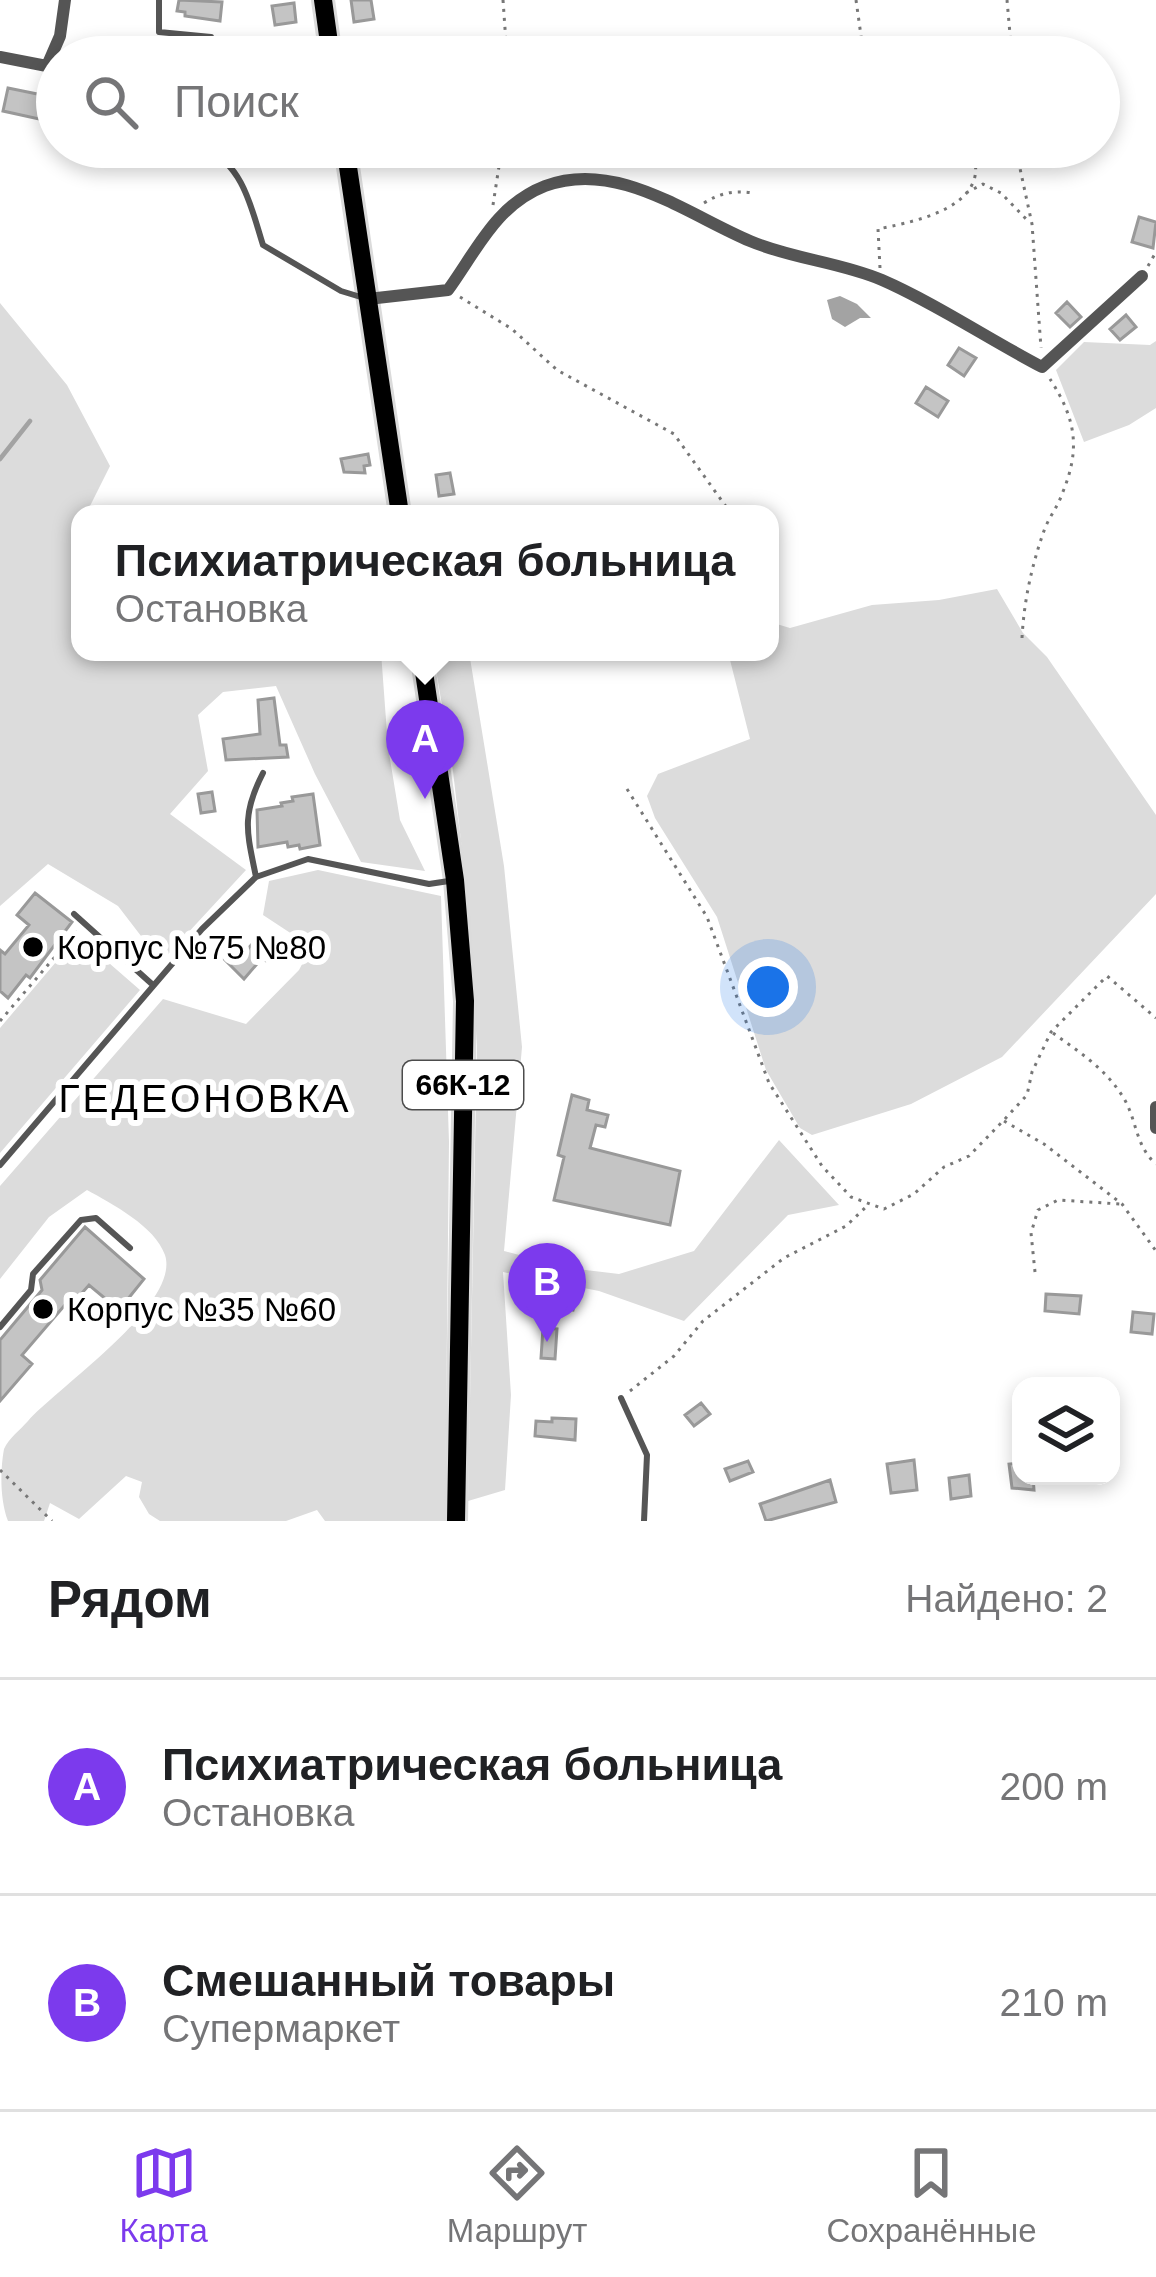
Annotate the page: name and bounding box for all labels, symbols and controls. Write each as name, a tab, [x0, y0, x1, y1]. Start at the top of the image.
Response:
search box	[36, 36, 1120, 168]
icon: search	[78, 69, 144, 135]
text: Поиск	[174, 76, 299, 127]
popup	[71, 505, 779, 661]
text: Психиатрическая больница	[115, 535, 735, 586]
text: Остановка	[115, 587, 307, 630]
pin: A	[386, 700, 464, 799]
place label: Корпус №75 №80	[57, 929, 326, 966]
marker: Корпус №75 №80	[20, 934, 46, 960]
your location	[738, 957, 798, 1017]
road number: 66К-12	[403, 1061, 523, 1109]
district label: ГЕДЕОНОВКА	[58, 1077, 352, 1120]
pin: B	[508, 1243, 586, 1342]
place label: Корпус №35 №60	[67, 1291, 336, 1328]
marker: Корпус №35 №60	[30, 1296, 56, 1322]
map controls	[1012, 1377, 1120, 1485]
button: layers	[1012, 1377, 1120, 1485]
text: Рядом	[48, 1571, 212, 1628]
text: Найдено: 2	[905, 1577, 1108, 1620]
text: Психиатрическая больница	[162, 1739, 782, 1790]
text: A	[73, 1765, 101, 1808]
text: 200 m	[1000, 1765, 1108, 1808]
text: Остановка	[162, 1791, 355, 1834]
text: Смешанный товары	[162, 1955, 615, 2006]
text: B	[73, 1981, 101, 2024]
text: 210 m	[1000, 1981, 1108, 2024]
text: Супермаркет	[162, 2007, 400, 2050]
tab: Карта	[119, 2140, 208, 2250]
tab: Маршрут	[447, 2140, 587, 2250]
tab: Сохранённые	[826, 2140, 1037, 2250]

